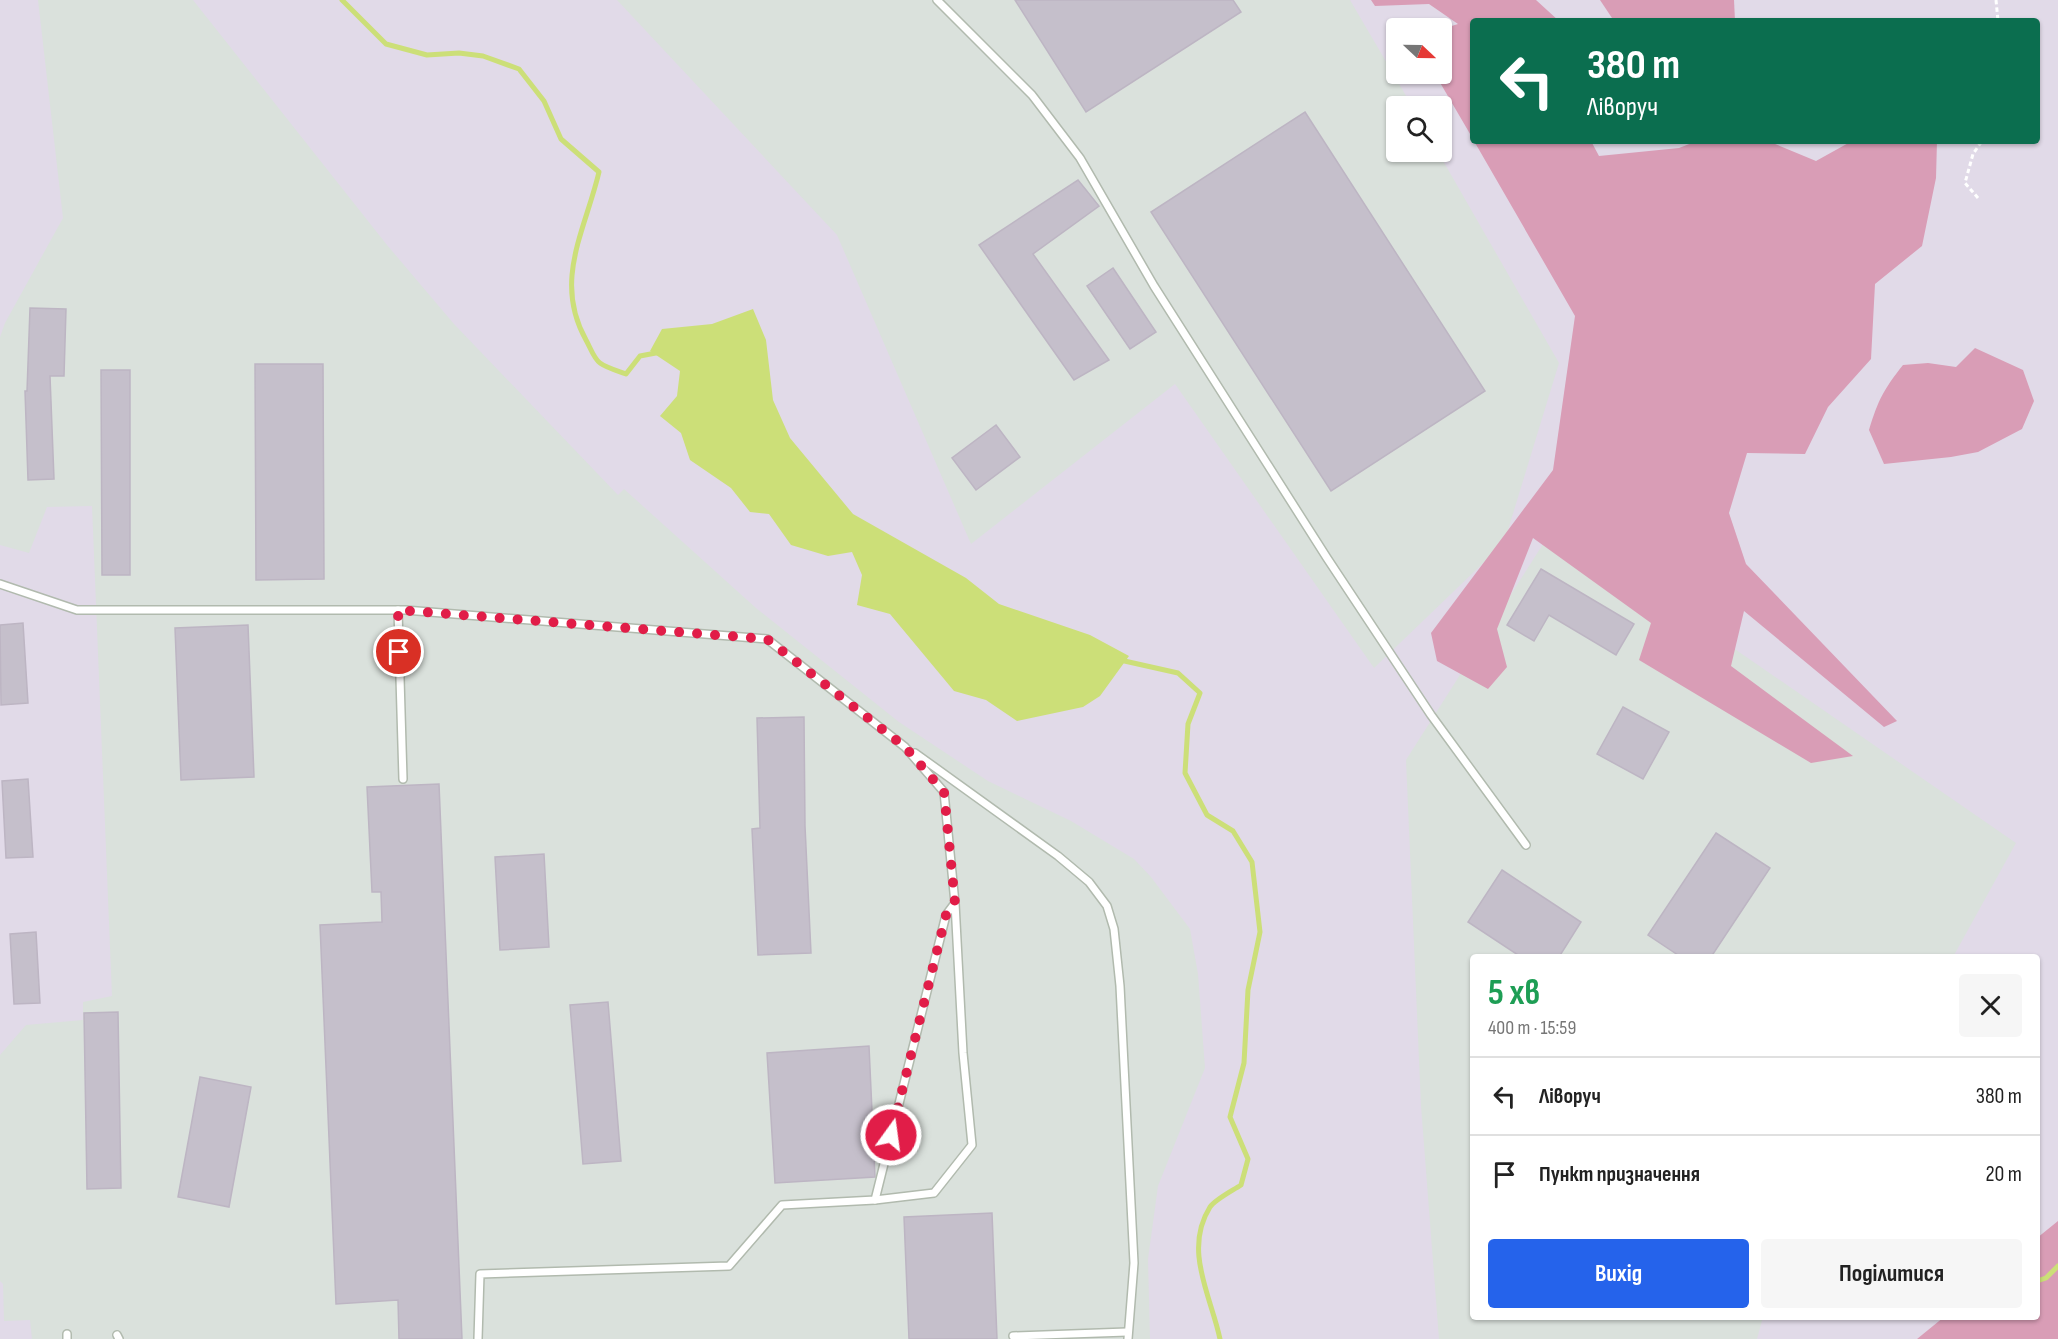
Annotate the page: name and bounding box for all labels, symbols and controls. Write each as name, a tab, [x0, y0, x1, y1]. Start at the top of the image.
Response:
north arrow	[1386, 18, 1452, 84]
map controls	[1386, 18, 1452, 162]
text: 380 m	[1587, 40, 1680, 91]
icon: left	[1488, 42, 1566, 120]
text: Ліворуч	[1587, 91, 1658, 123]
button: search	[1386, 96, 1452, 162]
pin	[373, 626, 424, 677]
icon: arrive	[382, 635, 415, 668]
text: 5 хв	[1488, 972, 1540, 1015]
button: close	[1959, 974, 2022, 1037]
text: 400 m · 15:59	[1488, 1016, 1576, 1040]
icon: left	[1488, 1080, 1521, 1113]
text: Ліворуч	[1539, 1083, 1601, 1110]
text: 380 m	[1976, 1083, 2022, 1110]
position arrow	[859, 1103, 923, 1167]
icon: arrive	[1488, 1158, 1521, 1191]
text: Пункт призначення	[1539, 1161, 1700, 1188]
text: 20 m	[1986, 1161, 2022, 1188]
button: Вихід	[1488, 1239, 1749, 1308]
button: Поділитися	[1761, 1239, 2022, 1308]

